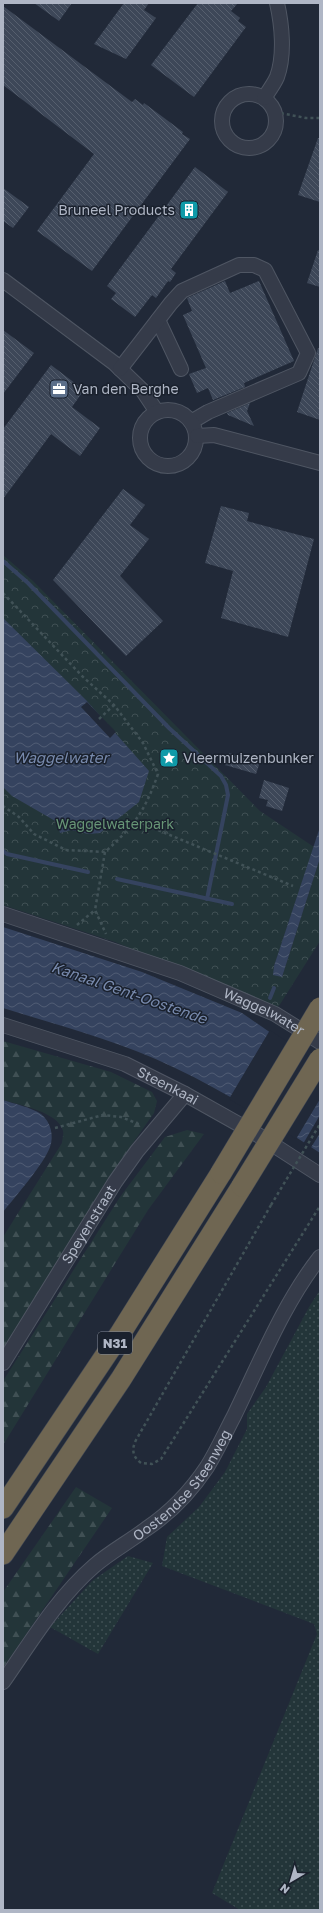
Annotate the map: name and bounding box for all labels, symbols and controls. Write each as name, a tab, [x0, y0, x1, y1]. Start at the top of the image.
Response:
building icon: Bruneel Products	[178, 199, 200, 221]
place label: Bruneel Products	[58, 201, 175, 218]
office icon: Van den Berghe	[48, 378, 70, 400]
place label: Van den Berghe	[73, 380, 179, 397]
place icon: Vleermuizenbunker	[158, 747, 180, 769]
water label: Waggelwater	[14, 748, 111, 767]
place label: Vleermuizenbunker	[183, 749, 314, 766]
park label: Waggelwaterpark	[56, 815, 174, 832]
water label: Kanaal Gent-Oostende	[49, 957, 211, 1028]
street label: Waggelwater	[221, 984, 308, 1039]
street label: Steenkaai	[135, 1062, 202, 1108]
street label: Speyenstraat	[58, 1182, 119, 1267]
road number: N31	[98, 1332, 132, 1354]
street label: Oostendse Steenweg	[129, 1426, 234, 1544]
north arrow	[271, 1861, 311, 1901]
text: N	[277, 1882, 292, 1897]

